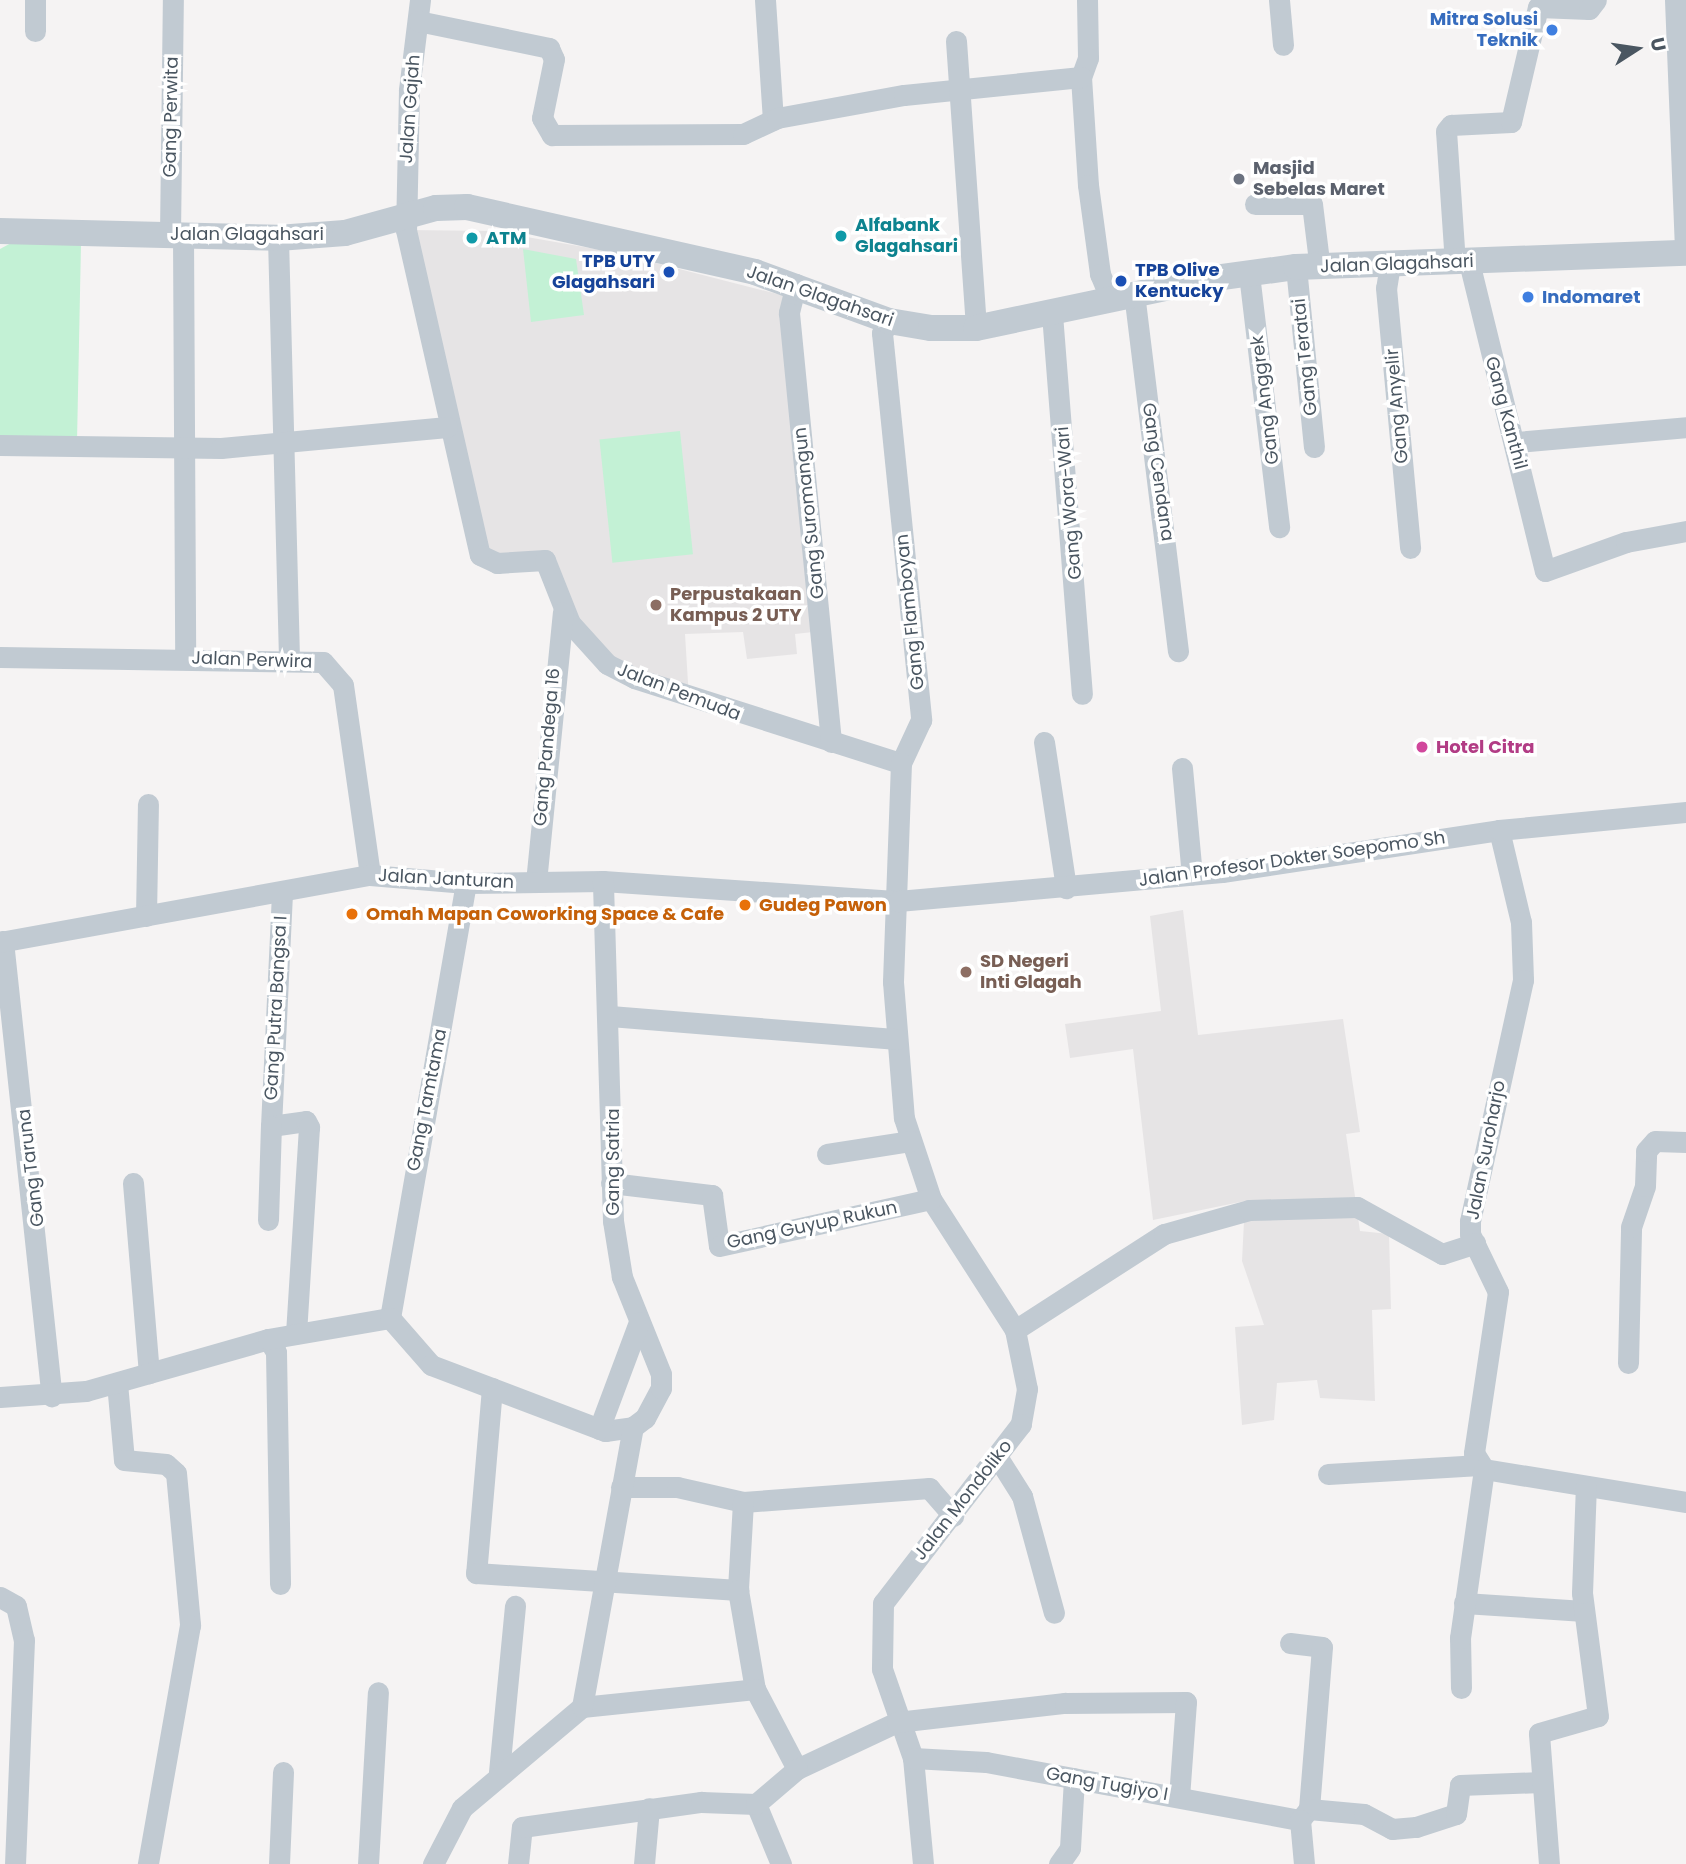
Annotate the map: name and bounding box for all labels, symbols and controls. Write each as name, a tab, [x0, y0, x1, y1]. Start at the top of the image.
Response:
place label: Mitra Solusi Teknik	[1430, 9, 1538, 52]
north arrow	[1602, 14, 1672, 84]
marker: Mitra Solusi Teknik	[1544, 22, 1560, 38]
text: U	[1643, 35, 1673, 54]
street label: Jalan Gajah	[395, 54, 425, 164]
street label: Gang Perwita	[159, 56, 183, 178]
place label: Masjid Sebelas Maret	[1253, 158, 1385, 200]
marker: Masjid Sebelas Maret	[1231, 171, 1247, 187]
place label: Alfabank Glagahsari	[855, 215, 958, 258]
street label: Jalan Glagahsari	[170, 223, 324, 245]
place label: ATM	[486, 227, 526, 249]
marker: Alfabank Glagahsari	[833, 228, 849, 244]
marker: ATM	[464, 230, 480, 246]
place label: TPB UTY Glagahsari	[552, 251, 655, 294]
street label: Jalan Glagahsari	[1320, 251, 1474, 277]
place label: TPB Olive Kentucky	[1135, 260, 1224, 302]
street label: Jalan Glagahsari	[744, 261, 896, 331]
marker: TPB UTY Glagahsari	[661, 264, 677, 280]
marker: TPB Olive Kentucky	[1113, 273, 1129, 289]
place label: Indomaret	[1542, 286, 1641, 308]
marker: Indomaret	[1520, 289, 1536, 305]
street label: Gang Teratai	[1288, 297, 1322, 417]
street label: Gang Anggrek	[1246, 334, 1284, 466]
street label: Gang Anyelir	[1381, 348, 1413, 464]
street label: Gang Kanthil	[1481, 354, 1531, 472]
street label: Gang Cendana	[1138, 402, 1178, 542]
street label: Gang Suromangun	[789, 426, 829, 600]
street label: Gang Wora-Wari	[1052, 426, 1086, 580]
street label: Gang Flamboyan	[891, 533, 929, 691]
place label: Perpustakaan Kampus 2 UTY	[670, 584, 802, 626]
marker: Perpustakaan Kampus 2 UTY	[648, 597, 664, 613]
street label: Jalan Perwira	[191, 647, 313, 673]
street label: Jalan Pemuda	[614, 659, 744, 725]
street label: Gang Pandega 16	[529, 667, 565, 827]
place label: Hotel Citra	[1436, 736, 1534, 758]
marker: Hotel Citra	[1414, 739, 1430, 755]
street label: Jalan Profesor Dokter Soepomo Sh	[1137, 827, 1447, 891]
street label: Jalan Janturan	[377, 865, 515, 893]
place label: Gudeg Pawon	[759, 894, 887, 916]
marker: Gudeg Pawon	[737, 897, 753, 913]
place label: Omah Mapan Coworking Space & Cafe	[366, 903, 724, 925]
marker: Omah Mapan Coworking Space & Cafe	[344, 906, 360, 922]
street label: Gang Putra Bangsa I	[260, 915, 292, 1101]
place label: SD Negeri Inti Glagah	[980, 951, 1082, 993]
marker: SD Negeri Inti Glagah	[958, 964, 974, 980]
street label: Gang Tamtama	[403, 1027, 451, 1173]
street label: Jalan Suroharjo	[1462, 1079, 1510, 1221]
street label: Gang Taruna	[13, 1108, 49, 1228]
street label: Gang Satria	[602, 1108, 624, 1216]
street label: Gang Guyup Rukun	[725, 1196, 899, 1254]
street label: Jalan Mondoliko	[909, 1436, 1017, 1564]
street label: Gang Tugiyo I	[1044, 1763, 1170, 1805]

